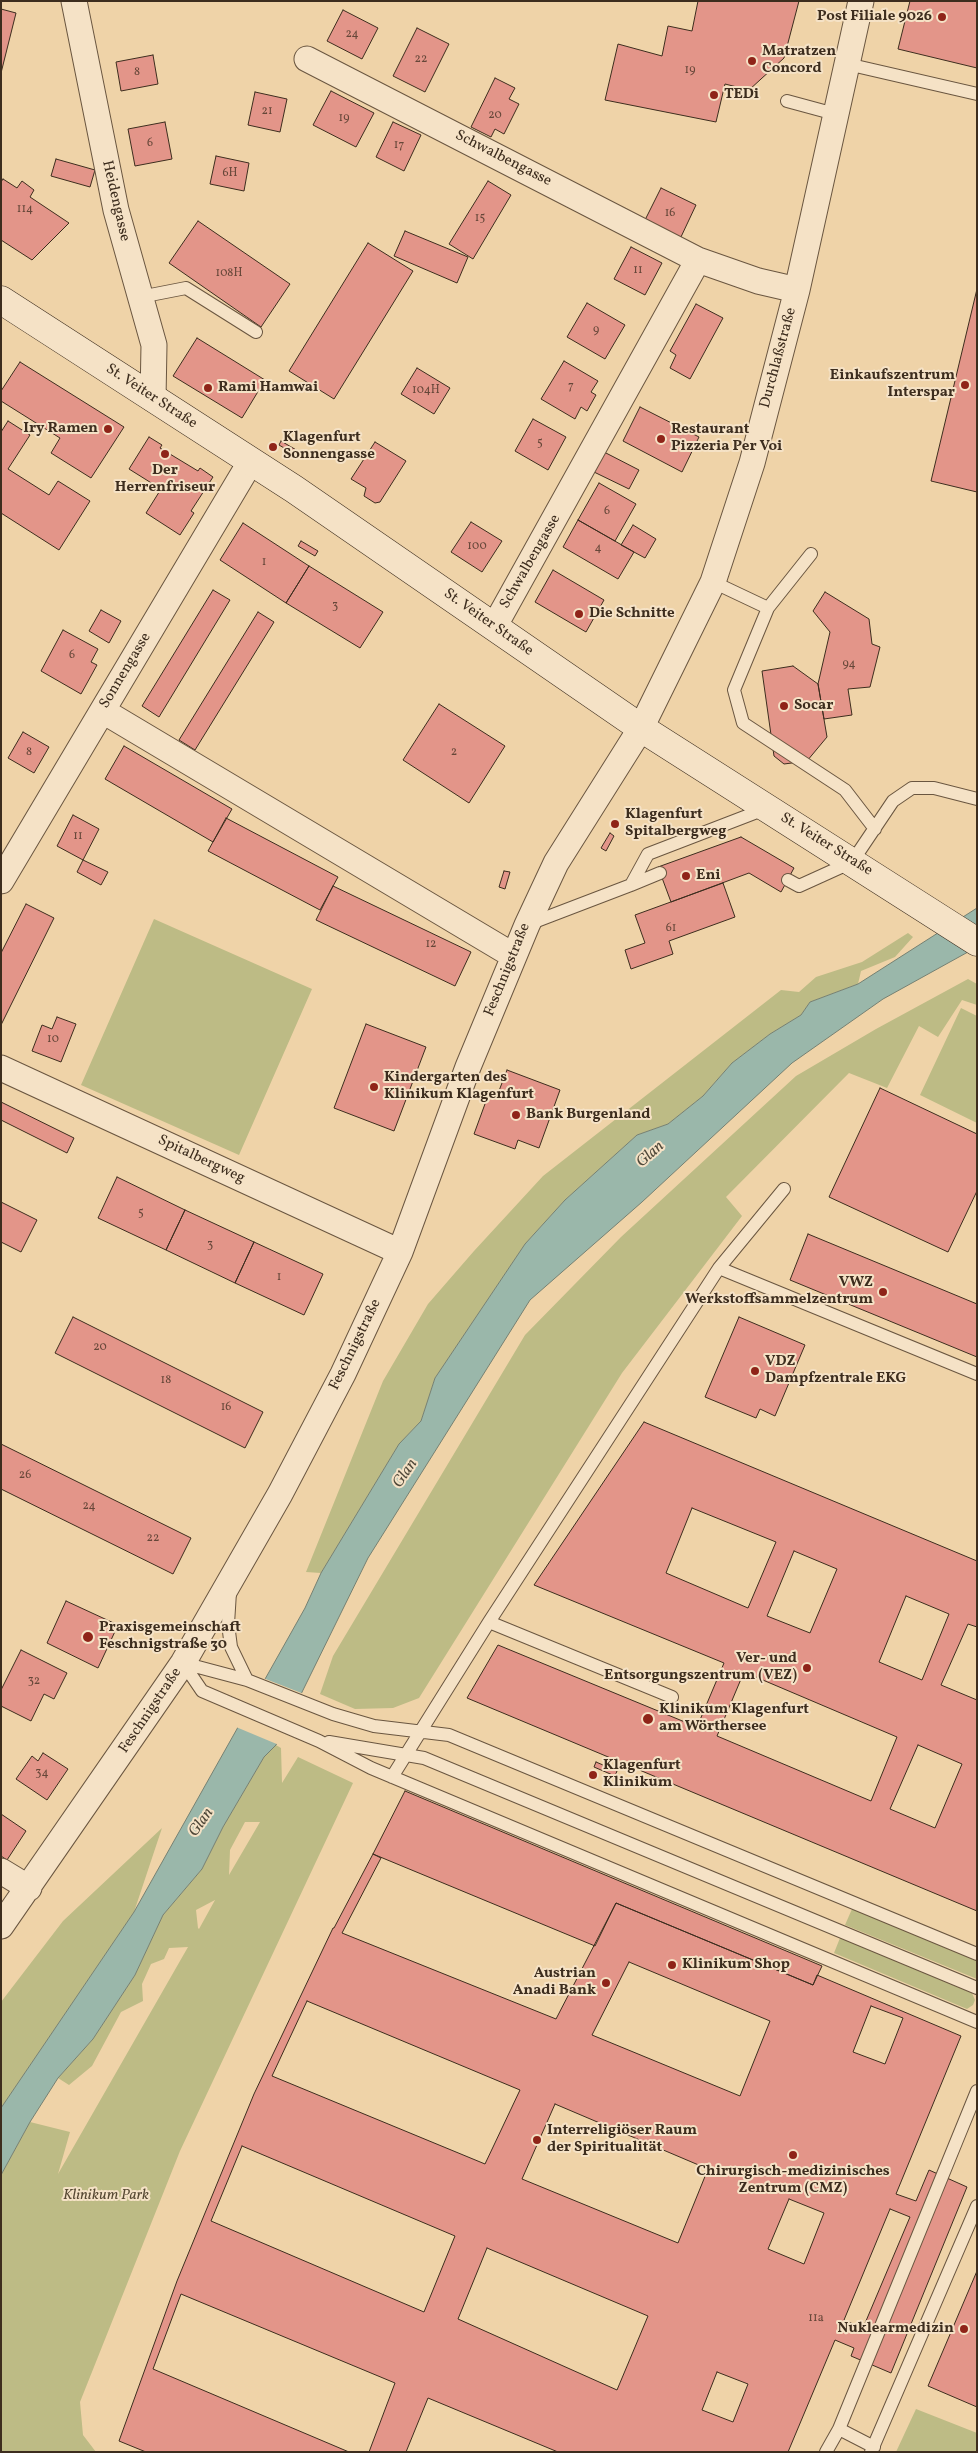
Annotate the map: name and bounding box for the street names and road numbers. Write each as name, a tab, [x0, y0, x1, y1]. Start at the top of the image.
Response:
street label: Schwalbengasse	[452, 127, 554, 191]
street label: Heidengasse	[97, 159, 133, 243]
street label: Durchlaßstraße	[757, 306, 801, 410]
street label: St. Veiter Straße	[102, 361, 200, 433]
street label: Schwalbengasse	[497, 512, 565, 612]
street label: St. Veiter Straße	[440, 585, 536, 661]
street label: Sonnengasse	[96, 630, 156, 712]
street label: St. Veiter Straße	[777, 809, 875, 881]
street label: Feschnigstraße	[481, 921, 535, 1019]
street label: Spitalbergweg	[155, 1132, 247, 1188]
street label: Feschnigstraße	[326, 1297, 386, 1393]
street label: Feschnigstraße	[116, 1665, 186, 1757]

